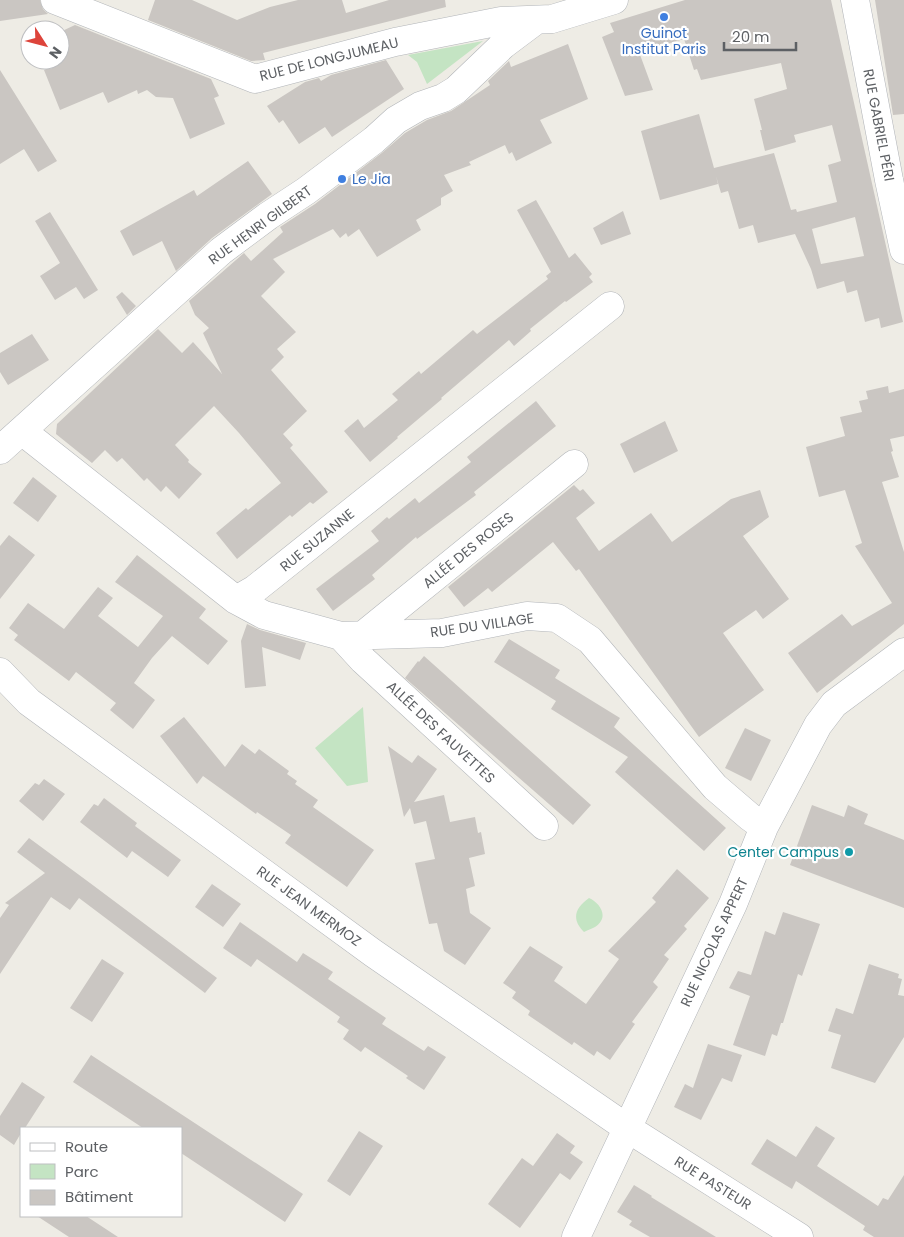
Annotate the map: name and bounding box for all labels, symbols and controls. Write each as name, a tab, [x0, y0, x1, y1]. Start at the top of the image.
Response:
marker: Guinot Institut Paris	[658, 11, 670, 23]
north arrow	[20, 20, 70, 70]
scale bar	[724, 20, 796, 52]
place label: Guinot Institut Paris	[622, 23, 706, 59]
text: 20 m	[732, 26, 770, 47]
street label: RUE DE LONGJUMEAU	[257, 32, 401, 86]
text: N	[44, 43, 67, 63]
street label: RUE GABRIEL PÉRI	[858, 67, 900, 183]
place label: Le Jia	[352, 169, 391, 189]
marker: Le Jia	[336, 173, 348, 185]
street label: RUE HENRI GILBERT	[204, 180, 316, 269]
street label: RUE SUZANNE	[276, 504, 358, 576]
street label: ALLÉE DES ROSES	[418, 507, 518, 593]
street label: RUE DU VILLAGE	[429, 608, 535, 642]
street label: ALLÉE DES FAUVETTES	[382, 676, 500, 788]
place label: Center Campus	[727, 842, 839, 862]
marker: Center Campus	[843, 846, 855, 858]
street label: RUE JEAN MERMOZ	[253, 861, 365, 951]
street label: RUE NICOLAS APPERT	[675, 874, 753, 1010]
legend	[20, 1127, 182, 1217]
text: Route	[65, 1136, 108, 1157]
street label: RUE PASTEUR	[671, 1151, 755, 1215]
text: Parc	[65, 1161, 99, 1182]
text: Bâtiment	[65, 1186, 133, 1207]

